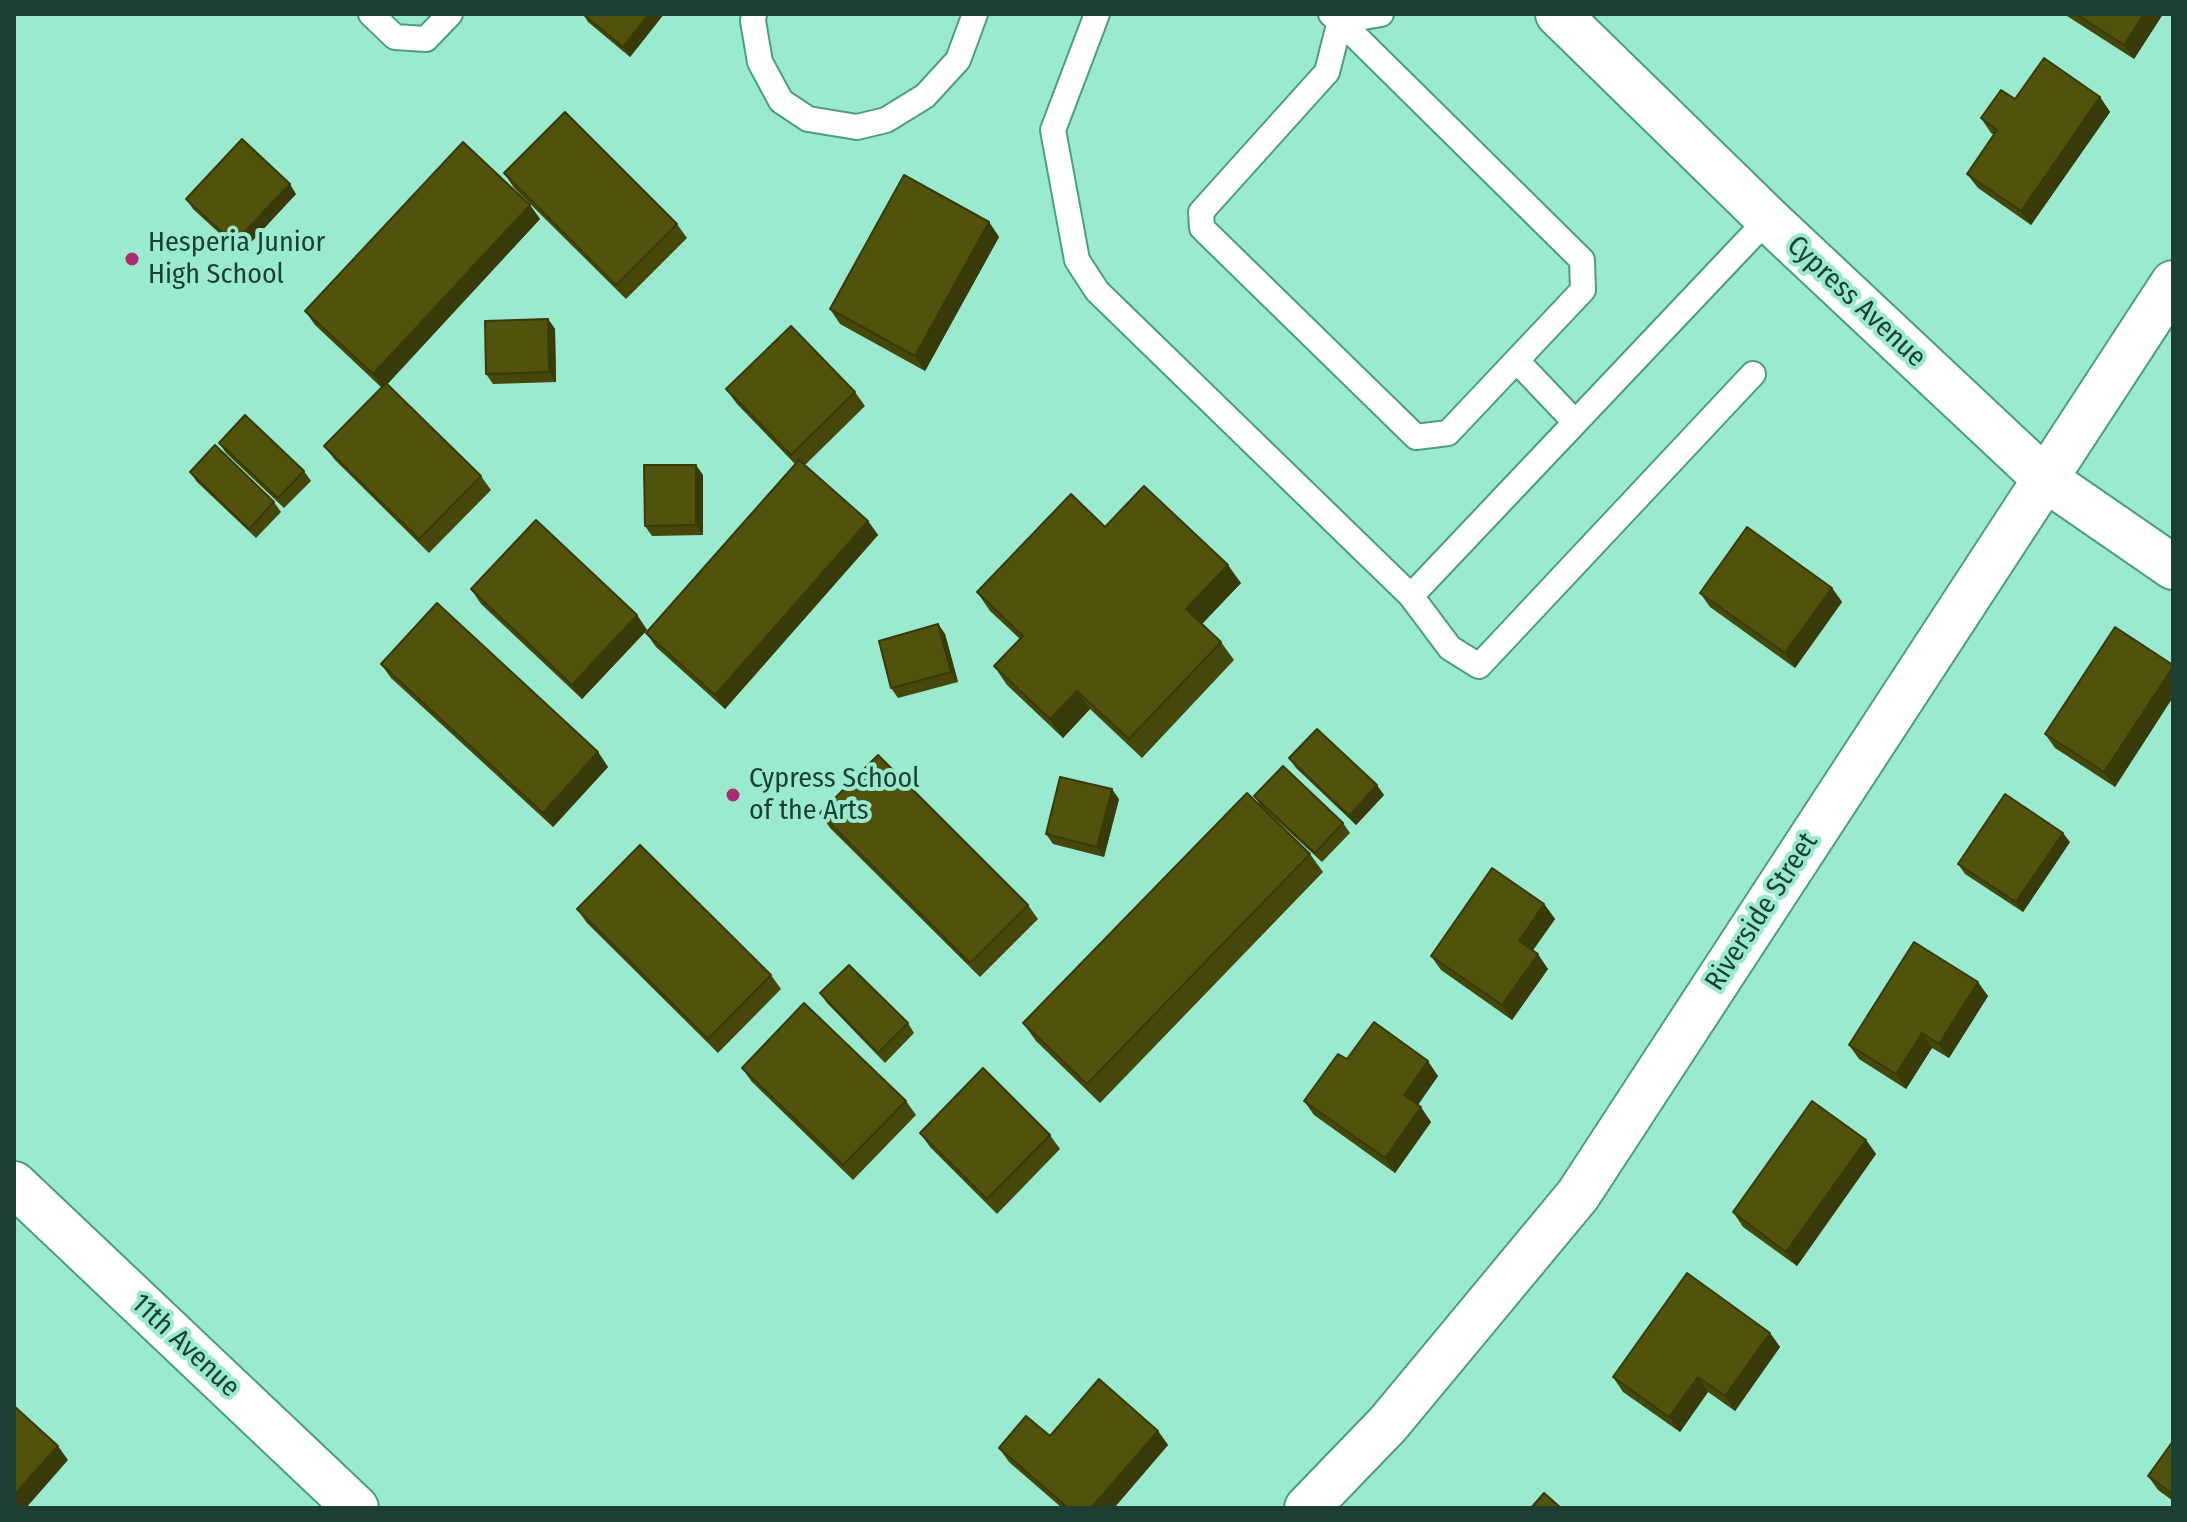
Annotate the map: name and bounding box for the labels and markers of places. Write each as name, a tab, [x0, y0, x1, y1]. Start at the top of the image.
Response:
place label: Hesperia Junior High School	[148, 226, 325, 292]
marker: Hesperia Junior High School	[123, 250, 141, 268]
place label: Cypress School of the Arts	[749, 762, 920, 828]
marker: Cypress School of the Arts	[724, 786, 742, 804]

